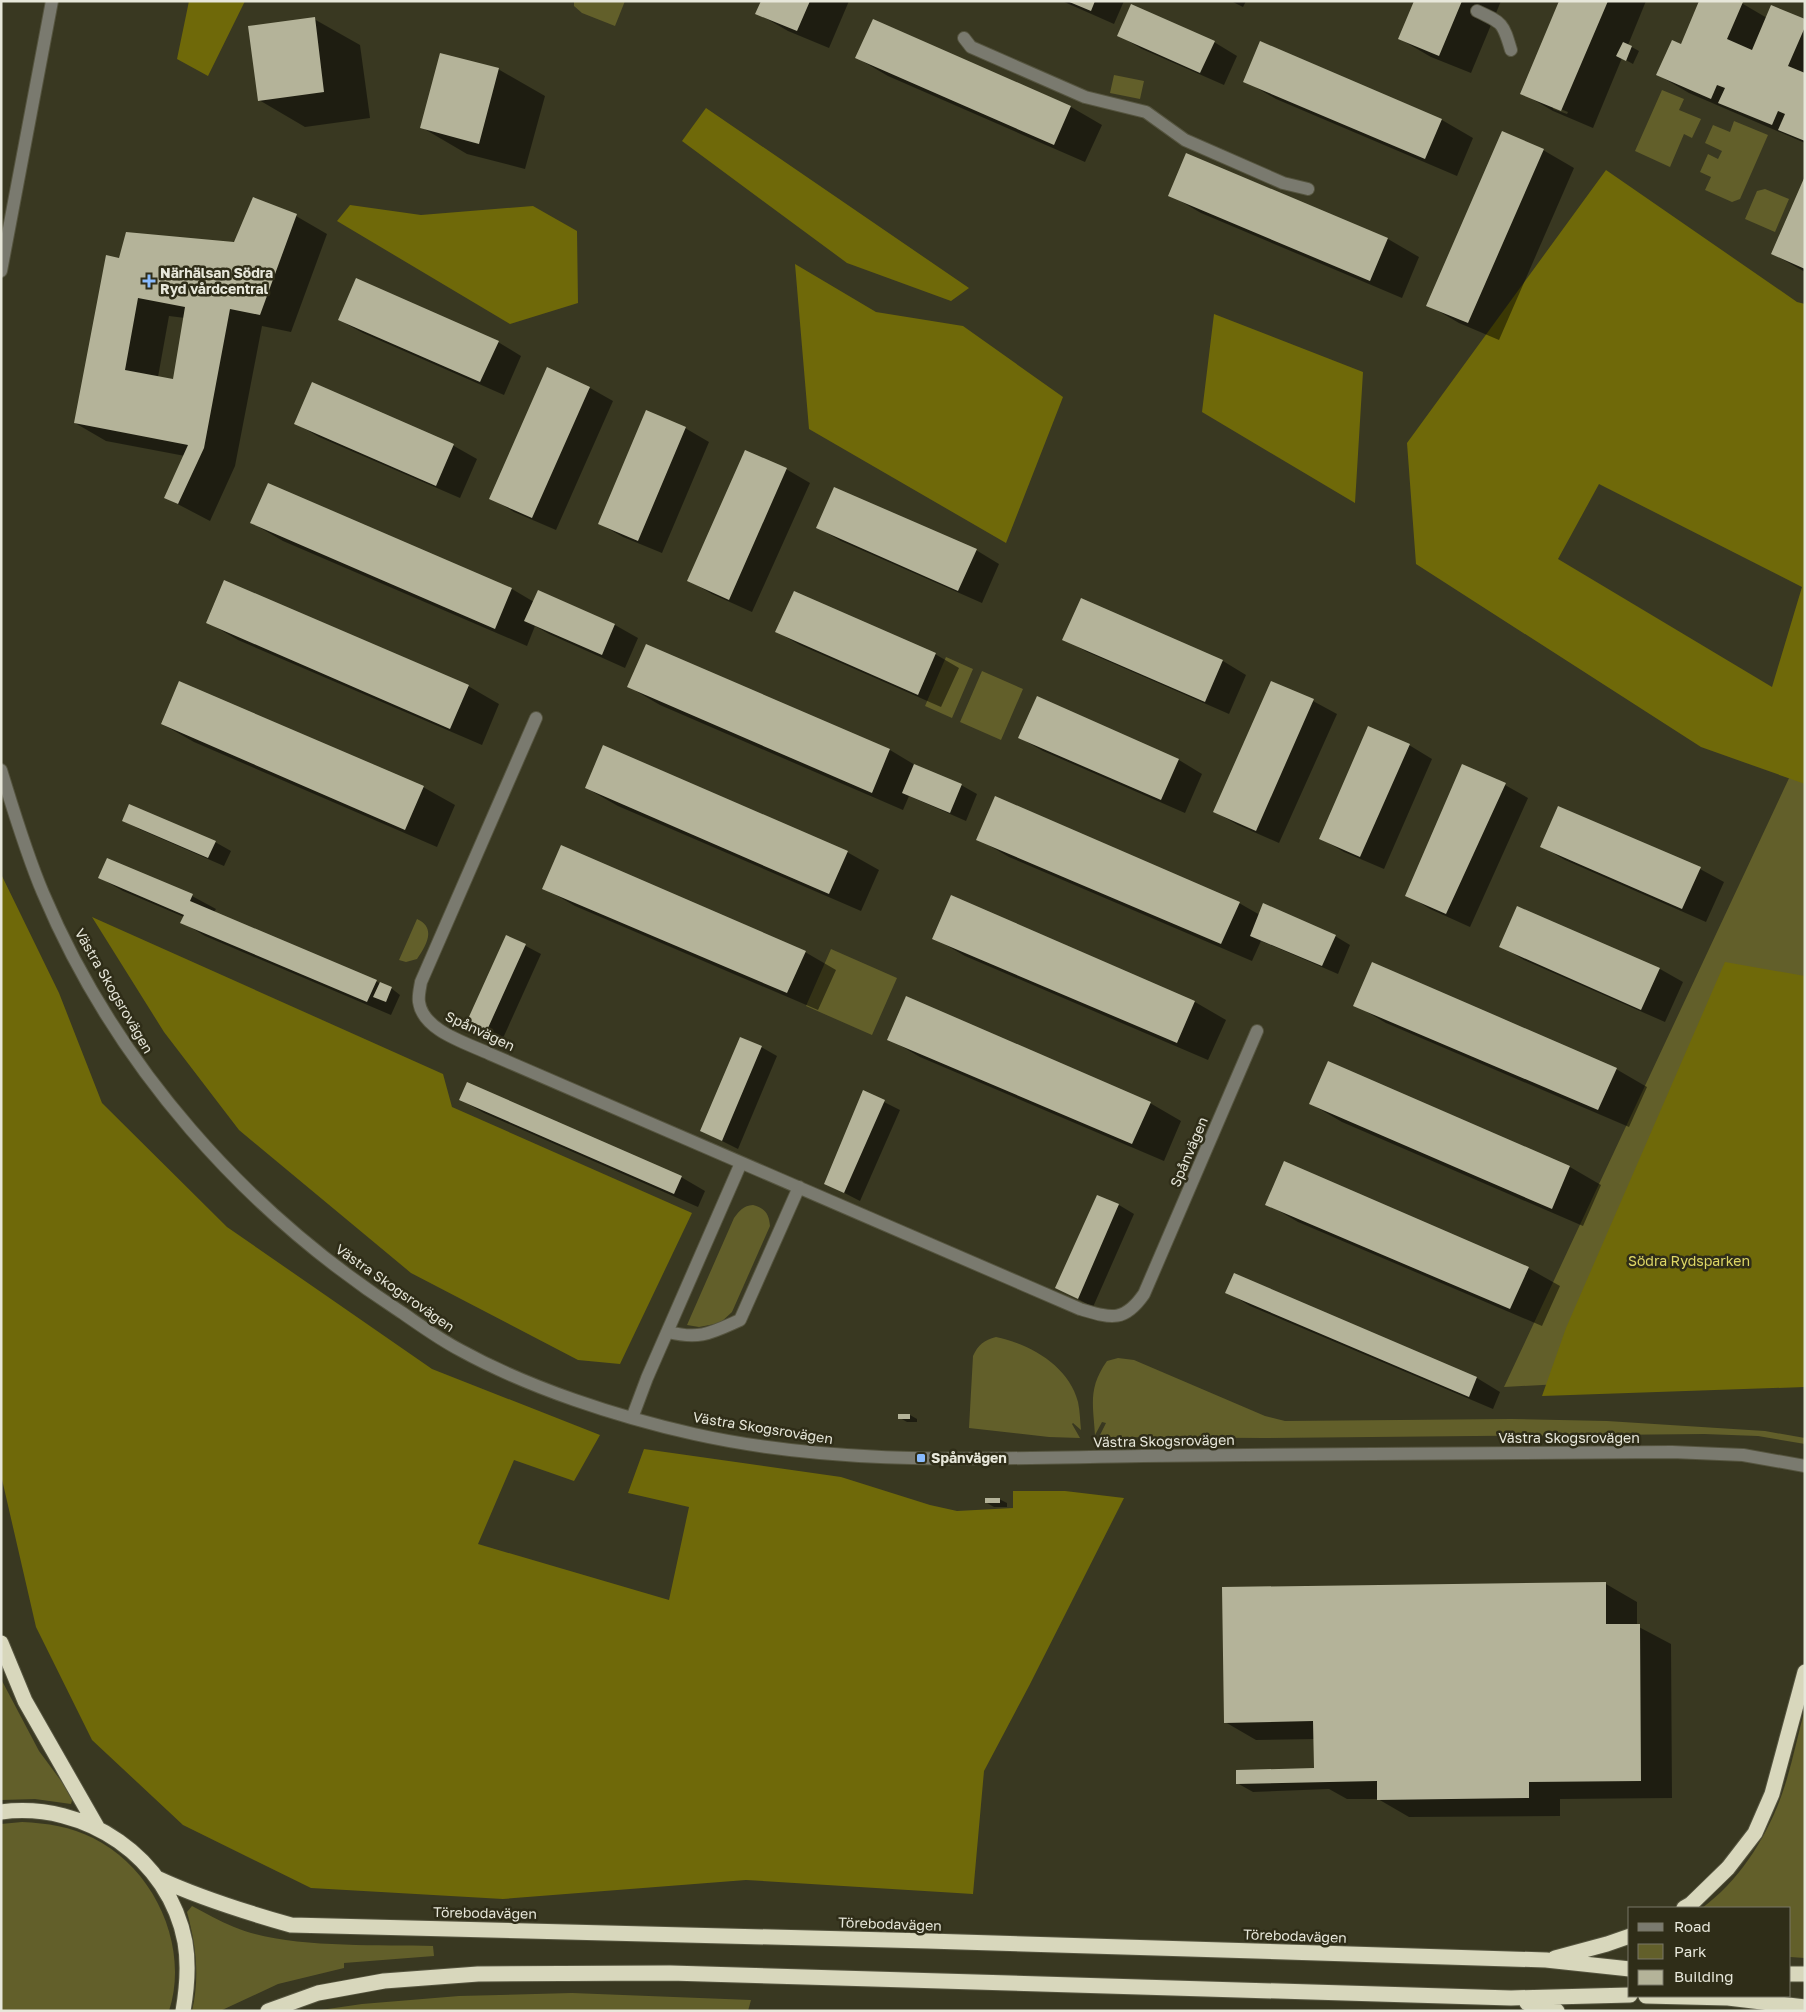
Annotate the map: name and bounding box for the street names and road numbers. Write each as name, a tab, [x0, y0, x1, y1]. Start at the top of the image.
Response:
street label: Västra Skogsrovägen	[72, 925, 157, 1056]
street label: Spånvägen	[443, 1007, 518, 1054]
street label: Spånvägen	[1166, 1114, 1211, 1189]
street label: Västra Skogsrovägen	[332, 1240, 458, 1335]
street label: Västra Skogsrovägen	[692, 1408, 834, 1447]
street label: Västra Skogsrovägen	[1498, 1429, 1640, 1446]
street label: Västra Skogsrovägen	[1093, 1431, 1235, 1450]
street label: Törebodavägen	[433, 1903, 537, 1922]
street label: Törebodavägen	[838, 1913, 942, 1934]
street label: Törebodavägen	[1243, 1925, 1347, 1946]

